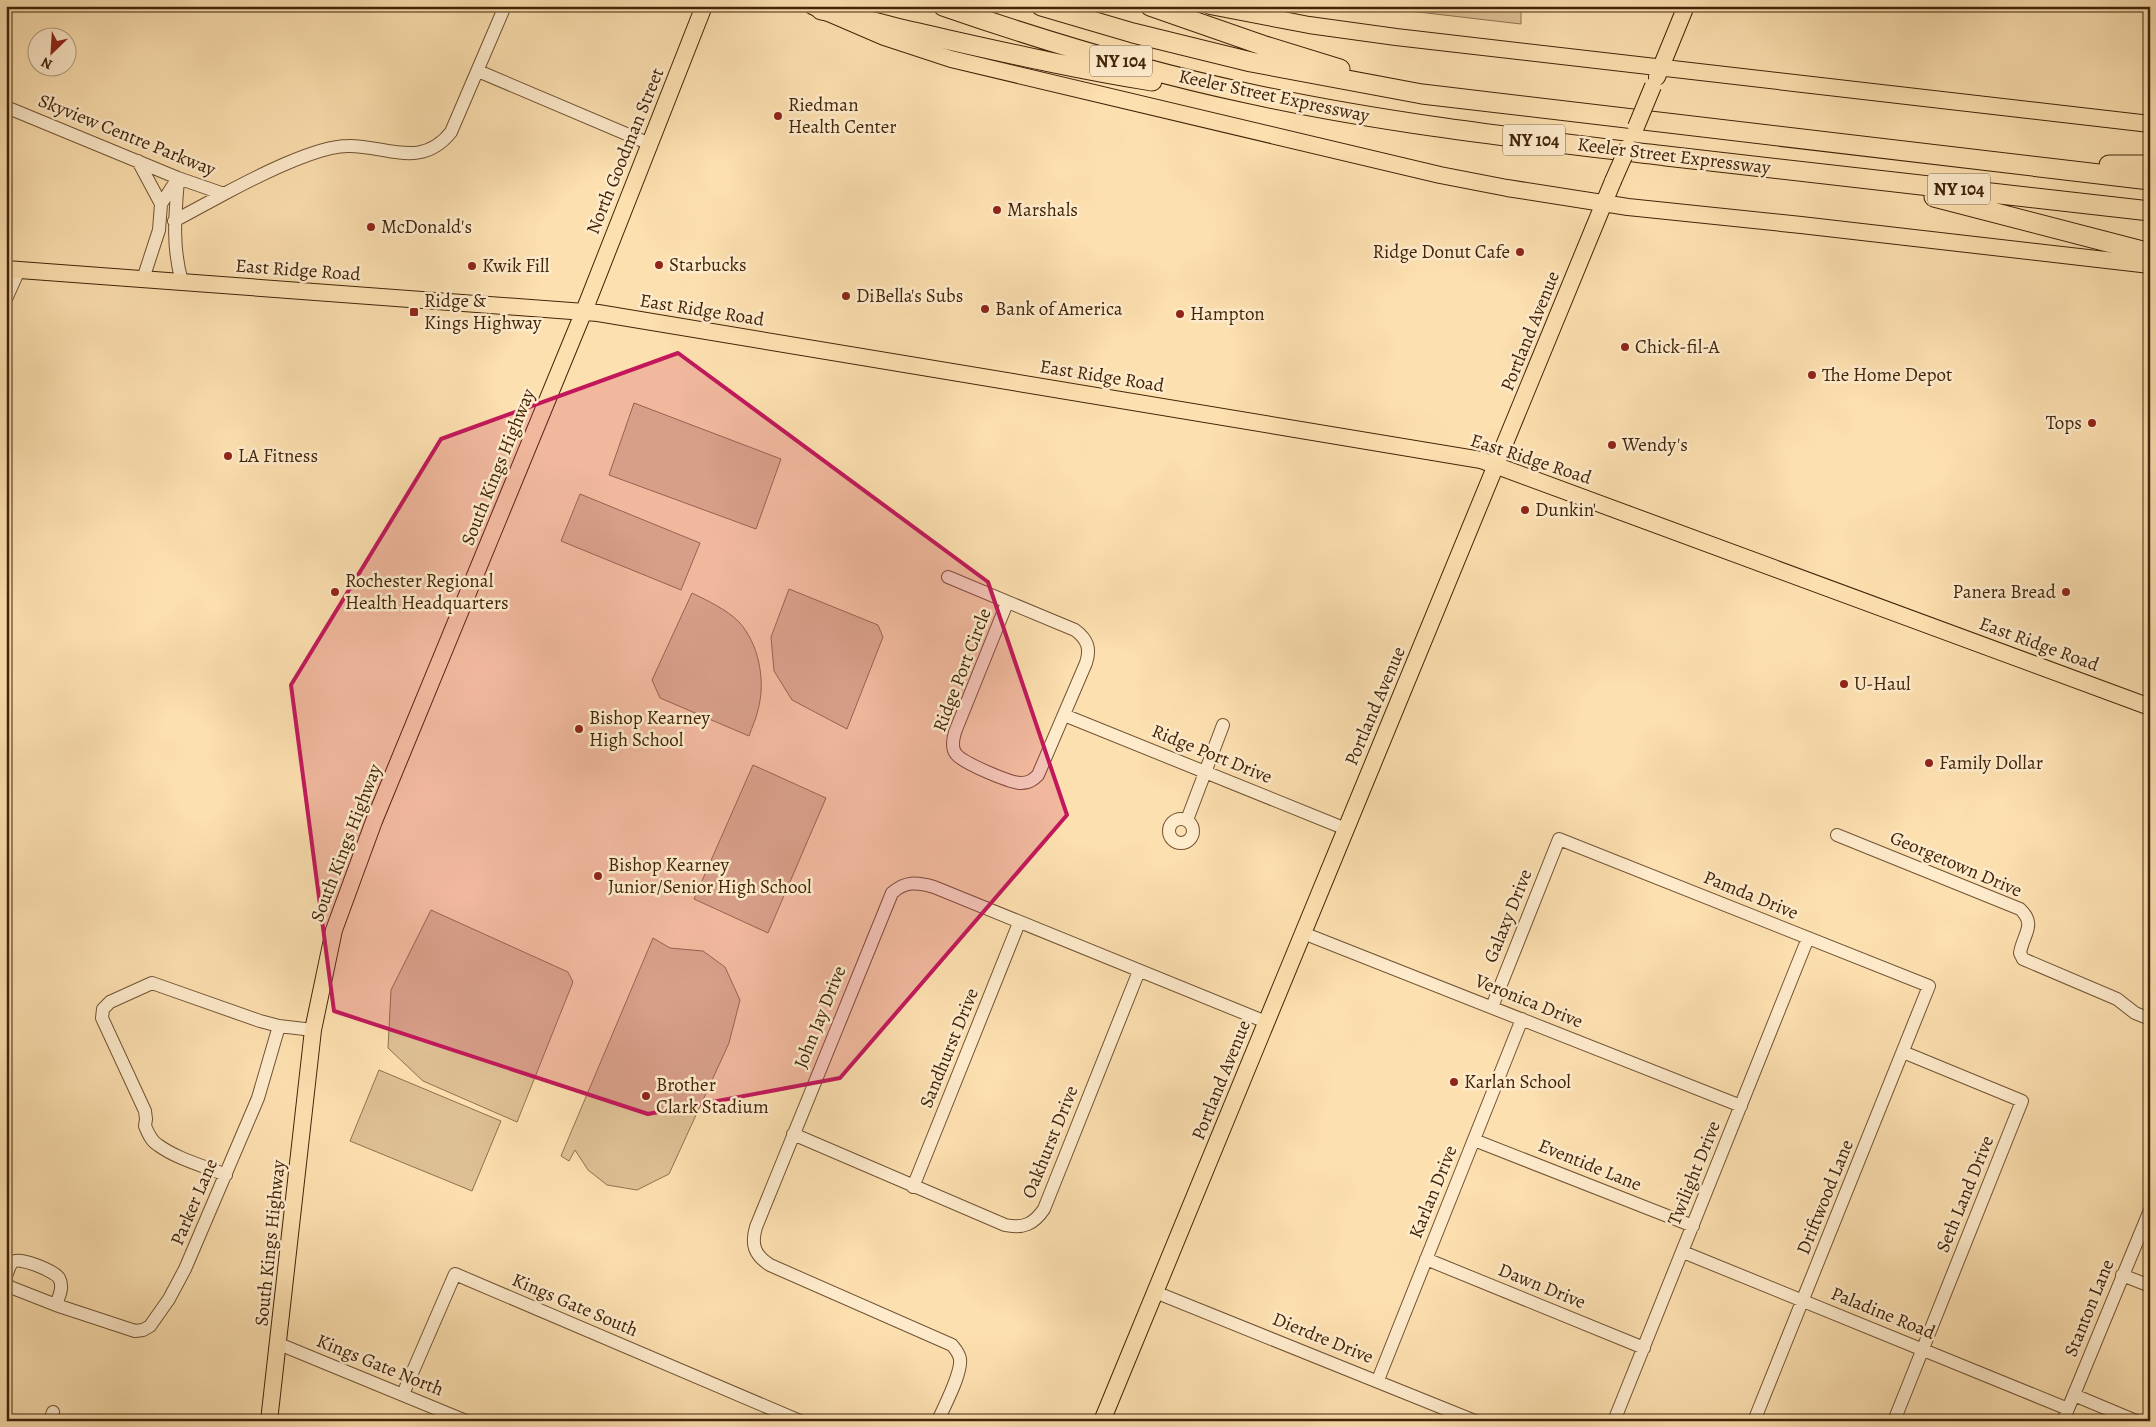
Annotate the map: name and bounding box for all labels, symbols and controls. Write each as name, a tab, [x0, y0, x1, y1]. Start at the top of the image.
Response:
north arrow	[28, 28, 78, 78]
road number: NY 104	[1090, 46, 1152, 76]
text: N	[38, 53, 55, 74]
street label: Keeler Street Expressway	[1176, 63, 1372, 129]
street label: North Goodman Street	[580, 64, 670, 238]
street label: Skyview Centre Parkway	[34, 88, 220, 183]
place label: Riedman Health Center	[788, 92, 897, 140]
marker: Riedman Health Center	[772, 110, 784, 122]
road number: NY 104	[1503, 124, 1565, 156]
street label: Keeler Street Expressway	[1576, 131, 1773, 181]
road number: NY 104	[1928, 173, 1990, 204]
place label: Marshals	[1007, 197, 1078, 223]
marker: Marshals	[991, 204, 1003, 216]
place label: McDonald's	[381, 214, 472, 240]
marker: McDonald's	[365, 221, 377, 233]
place label: Ridge Donut Cafe	[1372, 239, 1510, 265]
marker: Ridge Donut Cafe	[1514, 246, 1526, 258]
place label: Starbucks	[669, 252, 747, 278]
street label: East Ridge Road	[234, 253, 362, 287]
place label: Kwik Fill	[482, 253, 550, 279]
marker: Starbucks	[653, 259, 665, 271]
marker: Kwik Fill	[466, 260, 478, 272]
street label: Portland Avenue	[1494, 267, 1566, 395]
place label: DiBella's Subs	[856, 283, 963, 309]
street label: East Ridge Road	[638, 287, 767, 333]
place label: Ridge & Kings Highway	[424, 288, 542, 336]
marker: DiBella's Subs	[840, 290, 852, 302]
place label: Bank of America	[995, 296, 1123, 322]
place label: Hampton	[1190, 301, 1265, 327]
marker: Bank of America	[979, 303, 991, 315]
marker: Ridge & Kings Highway	[408, 306, 420, 318]
marker: Hampton	[1174, 308, 1186, 320]
place label: Chick-fil-A	[1635, 334, 1721, 360]
marker: Chick-fil-A	[1619, 341, 1631, 353]
street label: East Ridge Road	[1038, 353, 1167, 399]
place label: The Home Depot	[1822, 362, 1952, 388]
marker: The Home Depot	[1806, 369, 1818, 381]
street label: South Kings Highway	[455, 384, 542, 549]
place label: Tops	[2046, 410, 2082, 436]
marker: Tops	[2086, 417, 2098, 429]
street label: East Ridge Road	[1467, 427, 1596, 491]
place label: Wendy's	[1621, 432, 1688, 458]
marker: Wendy's	[1606, 439, 1618, 451]
place label: LA Fitness	[238, 443, 318, 469]
marker: LA Fitness	[222, 450, 234, 462]
place label: Dunkin'	[1535, 497, 1596, 523]
marker: Dunkin'	[1519, 504, 1531, 516]
place label: Rochester Regional Health Headquarters	[345, 568, 509, 616]
place label: Panera Bread	[1953, 579, 2057, 605]
marker: Rochester Regional Health Headquarters	[329, 586, 341, 598]
marker: Panera Bread	[2060, 586, 2072, 598]
street label: Ridge Port Circle	[927, 605, 997, 735]
street label: East Ridge Road	[1975, 610, 2103, 678]
street label: Portland Avenue	[1338, 642, 1412, 770]
place label: U-Haul	[1854, 671, 1911, 697]
marker: U-Haul	[1838, 678, 1850, 690]
place label: Bishop Kearney High School	[589, 705, 710, 753]
street label: Ridge Port Drive	[1148, 718, 1276, 790]
marker: Bishop Kearney High School	[573, 723, 585, 735]
place label: Family Dollar	[1939, 750, 2043, 776]
marker: Family Dollar	[1923, 757, 1935, 769]
street label: South Kings Highway	[304, 760, 388, 926]
street label: Georgetown Drive	[1886, 824, 2026, 904]
place label: Bishop Kearney Junior/Senior High School	[608, 852, 812, 900]
street label: Pamda Drive	[1700, 864, 1802, 926]
street label: Galaxy Drive	[1477, 865, 1539, 967]
marker: Bishop Kearney Junior/Senior High School	[592, 870, 604, 882]
street label: John Jay Drive	[788, 962, 852, 1072]
street label: Veronica Drive	[1470, 967, 1587, 1034]
street label: Sandhurst Drive	[913, 984, 985, 1112]
street label: Portland Avenue	[1185, 1016, 1257, 1144]
place label: Karlan School	[1464, 1069, 1571, 1095]
place label: Brother Clark Stadium	[656, 1072, 769, 1120]
marker: Karlan School	[1448, 1076, 1460, 1088]
street label: Oakhurst Drive	[1016, 1082, 1084, 1202]
marker: Brother Clark Stadium	[640, 1090, 652, 1102]
street label: Twilight Drive	[1661, 1117, 1727, 1229]
street label: Eventide Lane	[1534, 1132, 1646, 1198]
street label: Seth Land Drive	[1930, 1132, 2000, 1256]
street label: Driftwood Lane	[1790, 1136, 1860, 1258]
street label: Karlan Drive	[1403, 1142, 1463, 1242]
street label: Parker Lane	[164, 1154, 224, 1250]
street label: South Kings Highway	[248, 1158, 292, 1327]
street label: Stanton Lane	[2058, 1255, 2120, 1361]
street label: Dawn Drive	[1494, 1257, 1590, 1315]
street label: Kings Gate South	[508, 1267, 642, 1343]
street label: Paladine Road	[1827, 1280, 1940, 1346]
street label: Dierdre Drive	[1269, 1306, 1377, 1370]
street label: Kings Gate North	[313, 1328, 447, 1402]

